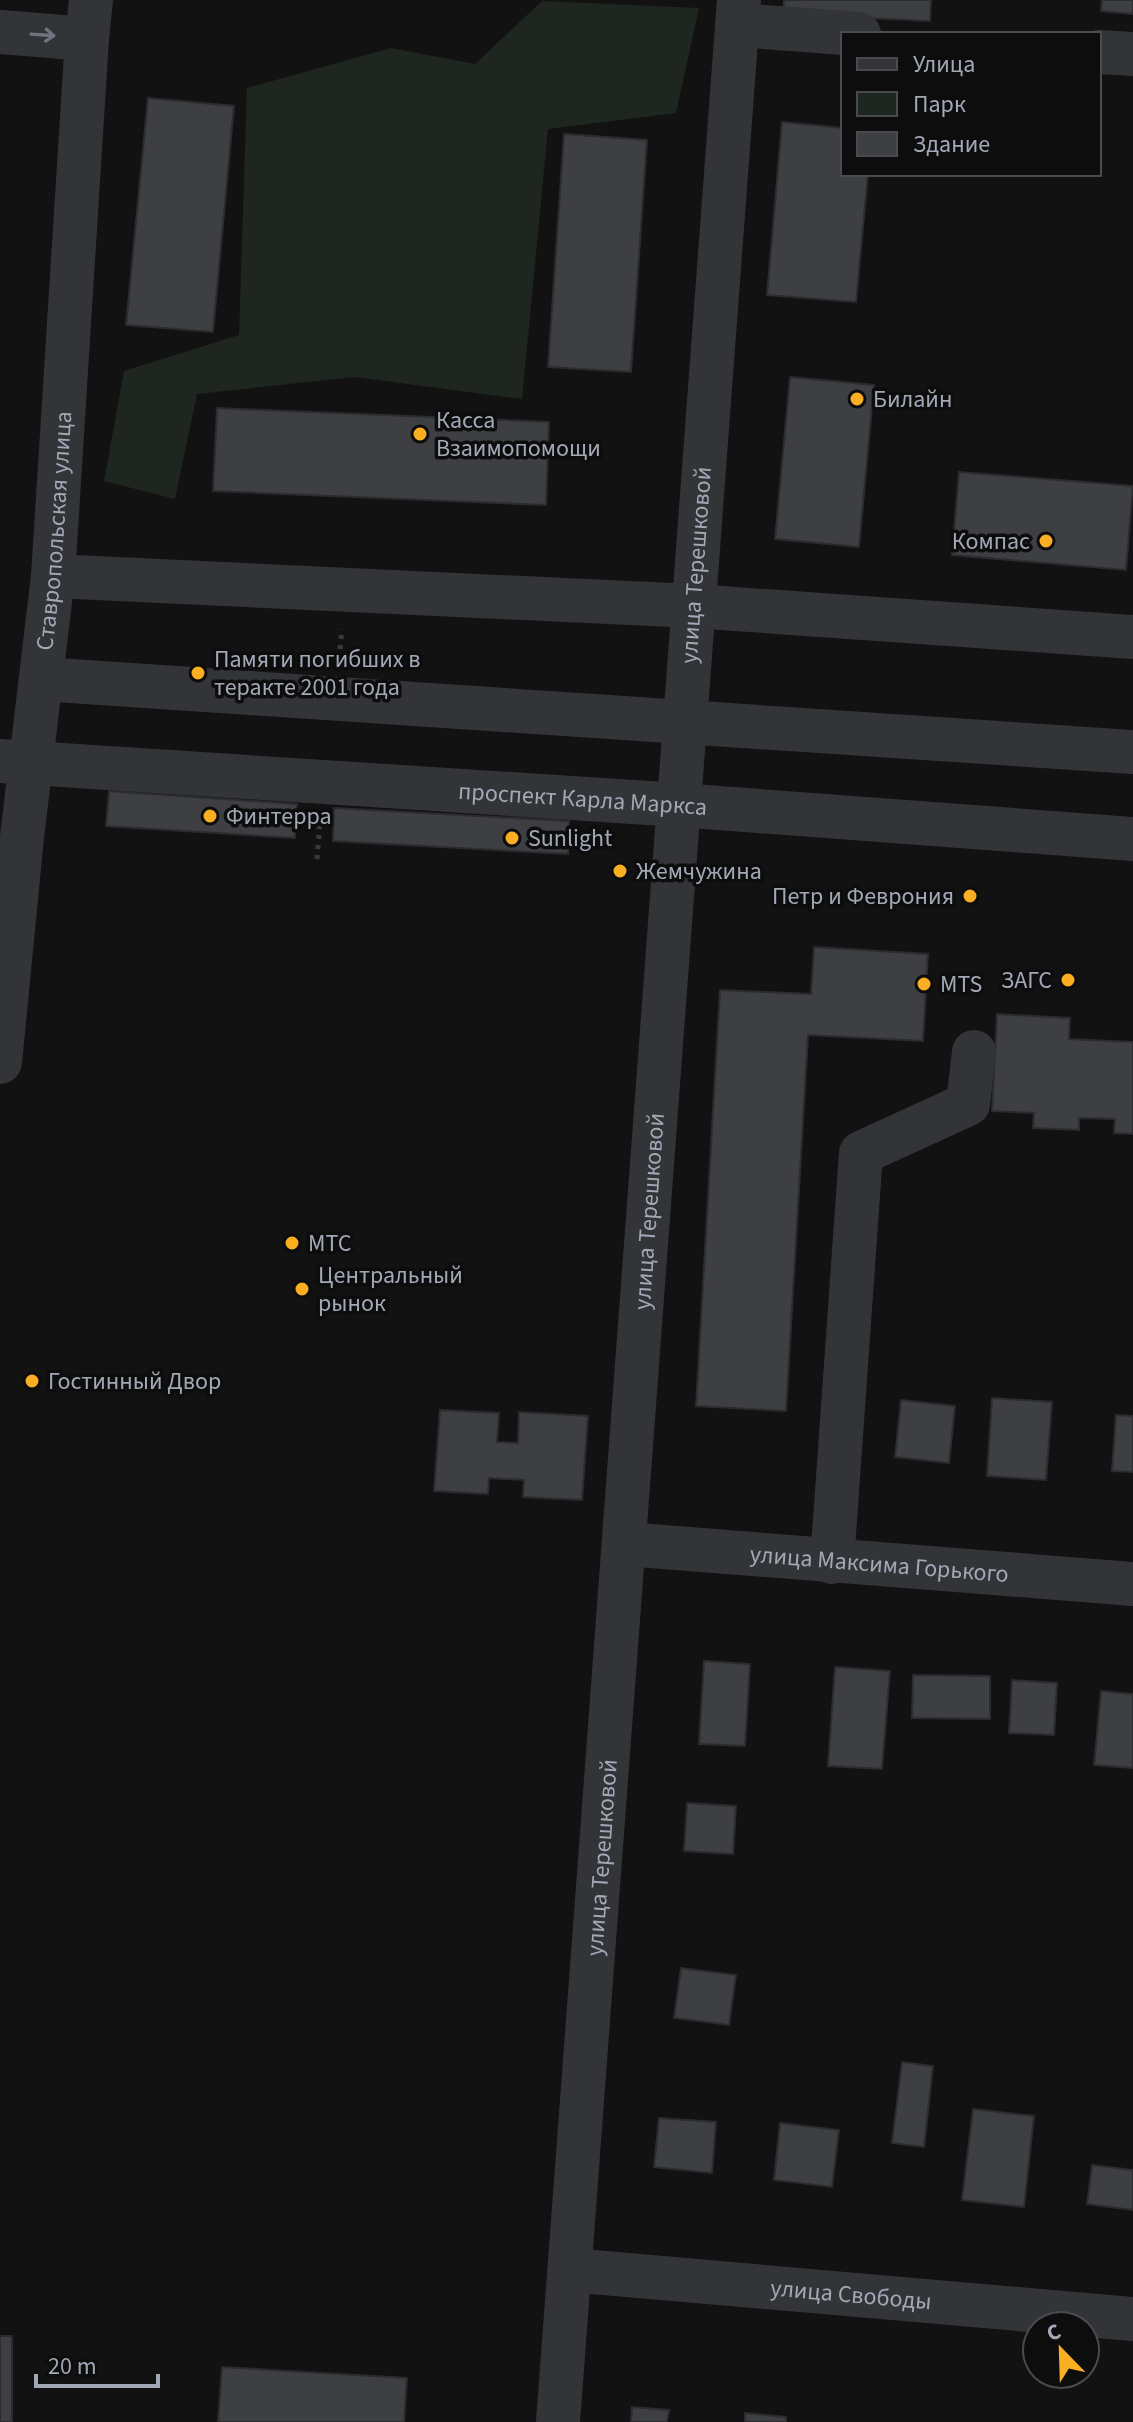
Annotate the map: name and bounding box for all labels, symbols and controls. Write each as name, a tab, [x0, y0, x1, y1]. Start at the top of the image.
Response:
one-way arrow	[29, 28, 56, 43]
legend	[841, 32, 1101, 176]
text: Улица	[913, 47, 975, 82]
text: Парк	[913, 87, 966, 122]
text: Здание	[913, 127, 990, 162]
place label: Билайн	[873, 382, 952, 417]
marker: Билайн	[848, 390, 866, 408]
place label: Касса Взаимопомощи	[436, 403, 601, 466]
street label: Ставропольская улица	[27, 410, 81, 652]
marker: Касса Взаимопомощи	[411, 425, 429, 443]
street label: улица Терешковой	[671, 465, 721, 665]
place label: Компас	[952, 524, 1030, 559]
marker: Компас	[1037, 532, 1055, 550]
place label: Памяти погибших в теракте 2001 года	[214, 642, 421, 705]
marker: Памяти погибших в теракте 2001 года	[189, 664, 207, 682]
street label: проспект Карла Маркса	[457, 773, 708, 825]
place label: Финтерра	[226, 799, 332, 834]
marker: Финтерра	[201, 807, 219, 825]
place label: Sunlight	[528, 821, 612, 856]
marker: Sunlight	[503, 829, 521, 847]
place label: Жемчужина	[636, 854, 762, 889]
marker: Жемчужина	[611, 862, 629, 880]
place label: Петр и Феврония	[772, 879, 954, 914]
marker: Петр и Феврония	[961, 887, 979, 905]
place label: ЗАГС	[1001, 963, 1052, 998]
place label: MTS	[940, 967, 982, 1002]
marker: ЗАГС	[1059, 971, 1077, 989]
marker: MTS	[915, 975, 933, 993]
street label: улица Терешковой	[624, 1112, 673, 1311]
place label: МТС	[308, 1226, 351, 1261]
marker: МТС	[283, 1234, 301, 1252]
place label: Центральный рынок	[318, 1258, 463, 1321]
marker: Центральный рынок	[293, 1280, 311, 1298]
place label: Гостинный Двор	[48, 1364, 221, 1399]
marker: Гостинный Двор	[23, 1372, 41, 1390]
street label: улица Максима Горького	[749, 1536, 1010, 1592]
street label: улица Терешковой	[577, 1758, 626, 1957]
street label: улица Свободы	[769, 2270, 933, 2319]
north arrow	[1021, 2310, 1101, 2390]
text: С	[1041, 2315, 1066, 2350]
scale bar	[36, 2338, 158, 2388]
text: 20 m	[48, 2349, 97, 2384]

